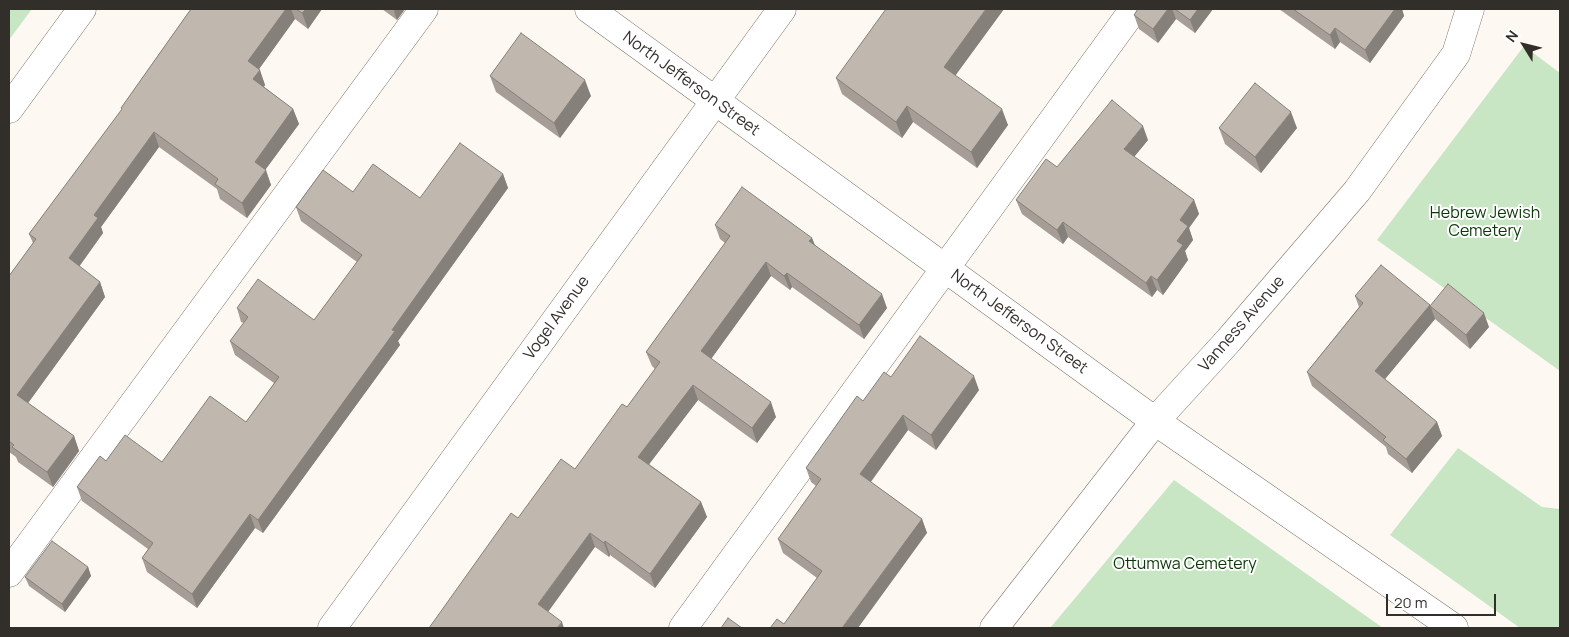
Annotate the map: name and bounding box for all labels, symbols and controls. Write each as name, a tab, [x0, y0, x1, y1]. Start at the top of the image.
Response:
north arrow	[1499, 20, 1549, 70]
text: N	[1501, 26, 1522, 46]
street label: North Jefferson Street	[619, 28, 763, 140]
park label: Hebrew Jewish Cemetery	[1430, 204, 1540, 242]
street label: North Jefferson Street	[947, 266, 1091, 378]
street label: Vogel Avenue	[520, 272, 594, 364]
street label: Vanness Avenue	[1195, 272, 1289, 376]
park label: Ottumwa Cemetery	[1113, 555, 1257, 575]
scale bar	[1389, 584, 1499, 616]
text: 20 m	[1394, 592, 1427, 613]

